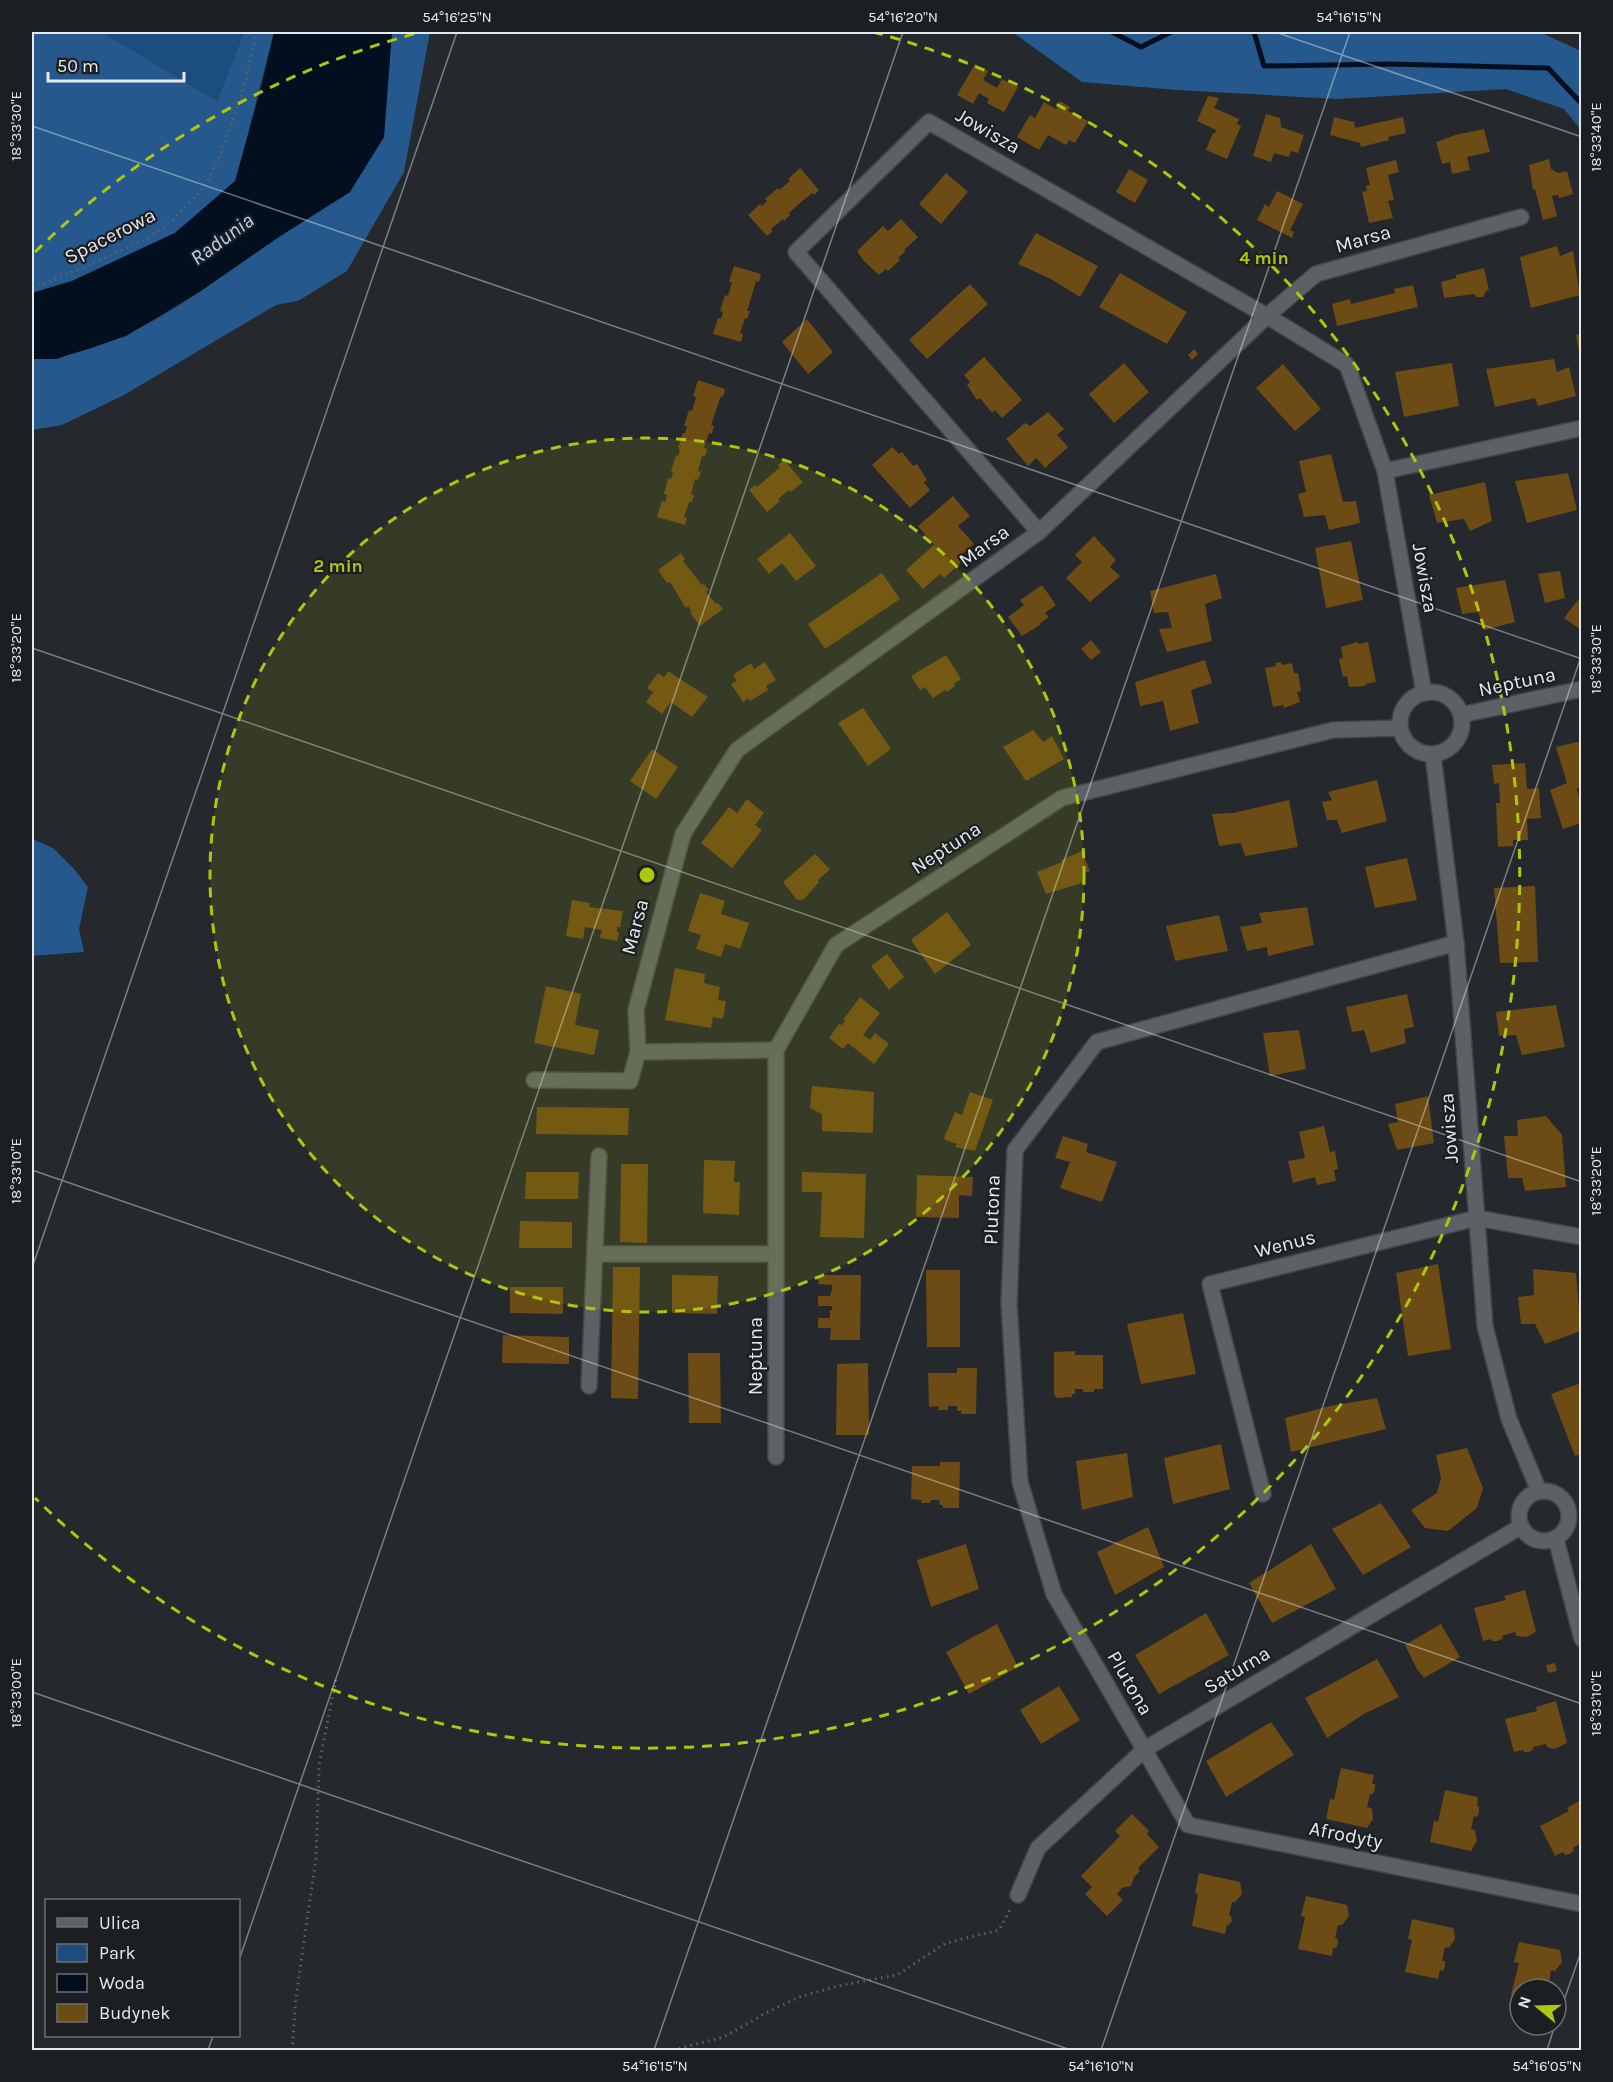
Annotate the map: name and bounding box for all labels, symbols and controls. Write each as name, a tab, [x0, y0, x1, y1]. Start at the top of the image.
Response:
text: 54°16'25"N	[422, 8, 492, 26]
text: 54°16'20"N	[868, 8, 938, 26]
text: 54°16'15"N	[1316, 8, 1382, 26]
scale bar	[48, 45, 184, 83]
text: 50 m	[57, 55, 99, 77]
text: 18°33'30"E	[7, 91, 25, 161]
text: 18°33'40"E	[1587, 102, 1605, 172]
street label: Jowisza	[952, 103, 1024, 159]
street label: Spacerowa	[61, 203, 159, 269]
water label: Radunia	[186, 208, 258, 270]
street label: Marsa	[1333, 220, 1393, 258]
text: 4 min	[1239, 247, 1289, 269]
street label: Marsa	[954, 520, 1014, 572]
street label: Jowisza	[1408, 541, 1442, 615]
text: 2 min	[313, 555, 363, 577]
text: 18°33'20"E	[7, 613, 25, 683]
text: 18°33'30"E	[1587, 624, 1605, 694]
street label: Neptuna	[1476, 663, 1558, 701]
street label: Neptuna	[907, 817, 985, 879]
centre of rings	[637, 865, 657, 885]
street label: Marsa	[617, 897, 653, 957]
street label: Jowisza	[1435, 1092, 1463, 1164]
text: 18°33'10"E	[7, 1138, 25, 1204]
text: 18°33'20"E	[1587, 1146, 1605, 1216]
street label: Plutona	[979, 1174, 1005, 1246]
street label: Wenus	[1252, 1225, 1318, 1263]
street label: Neptuna	[744, 1317, 767, 1395]
street label: Saturna	[1200, 1641, 1274, 1699]
street label: Plutona	[1102, 1647, 1158, 1719]
text: 18°33'00"E	[7, 1658, 25, 1728]
text: 18°33'10"E	[1587, 1670, 1605, 1736]
street label: Afrodyty	[1307, 1817, 1385, 1853]
legend	[45, 1899, 240, 2037]
text: Ulica	[99, 1912, 140, 1934]
text: Park	[99, 1942, 136, 1964]
text: Woda	[99, 1972, 145, 1994]
north arrow	[1508, 1977, 1568, 2037]
text: N	[1513, 1994, 1535, 2011]
text: Budynek	[99, 2002, 170, 2024]
text: 54°16'15"N	[622, 2057, 688, 2075]
text: 54°16'10"N	[1068, 2057, 1134, 2075]
text: 54°16'05"N	[1512, 2057, 1582, 2075]

